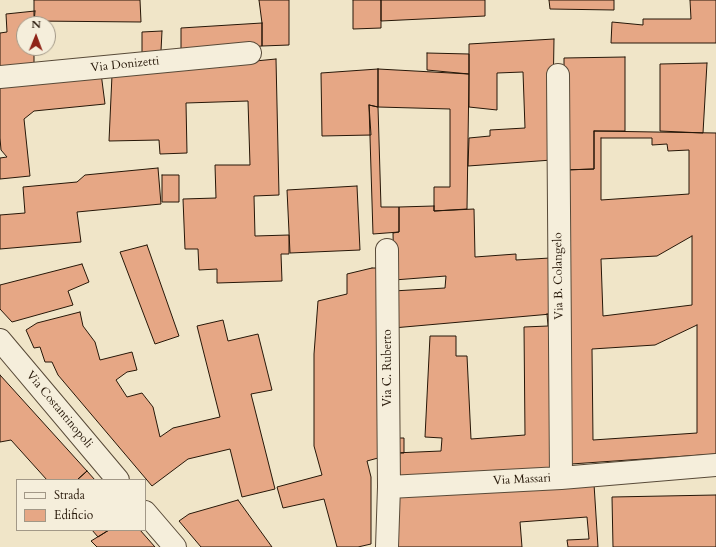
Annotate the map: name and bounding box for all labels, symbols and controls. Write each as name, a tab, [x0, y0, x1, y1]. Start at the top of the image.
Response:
north arrow	[16, 16, 56, 56]
text: N	[31, 17, 41, 32]
street label: Via Donizetti	[90, 54, 160, 76]
street label: Via B. Colangelo	[551, 232, 567, 320]
street label: Via C. Ruberto	[381, 329, 395, 407]
street label: Via Costantinopoli	[23, 369, 95, 451]
street label: Via Massari	[493, 471, 551, 489]
legend	[16, 479, 146, 531]
text: Strada	[54, 487, 85, 503]
text: Edificio	[54, 507, 93, 523]

